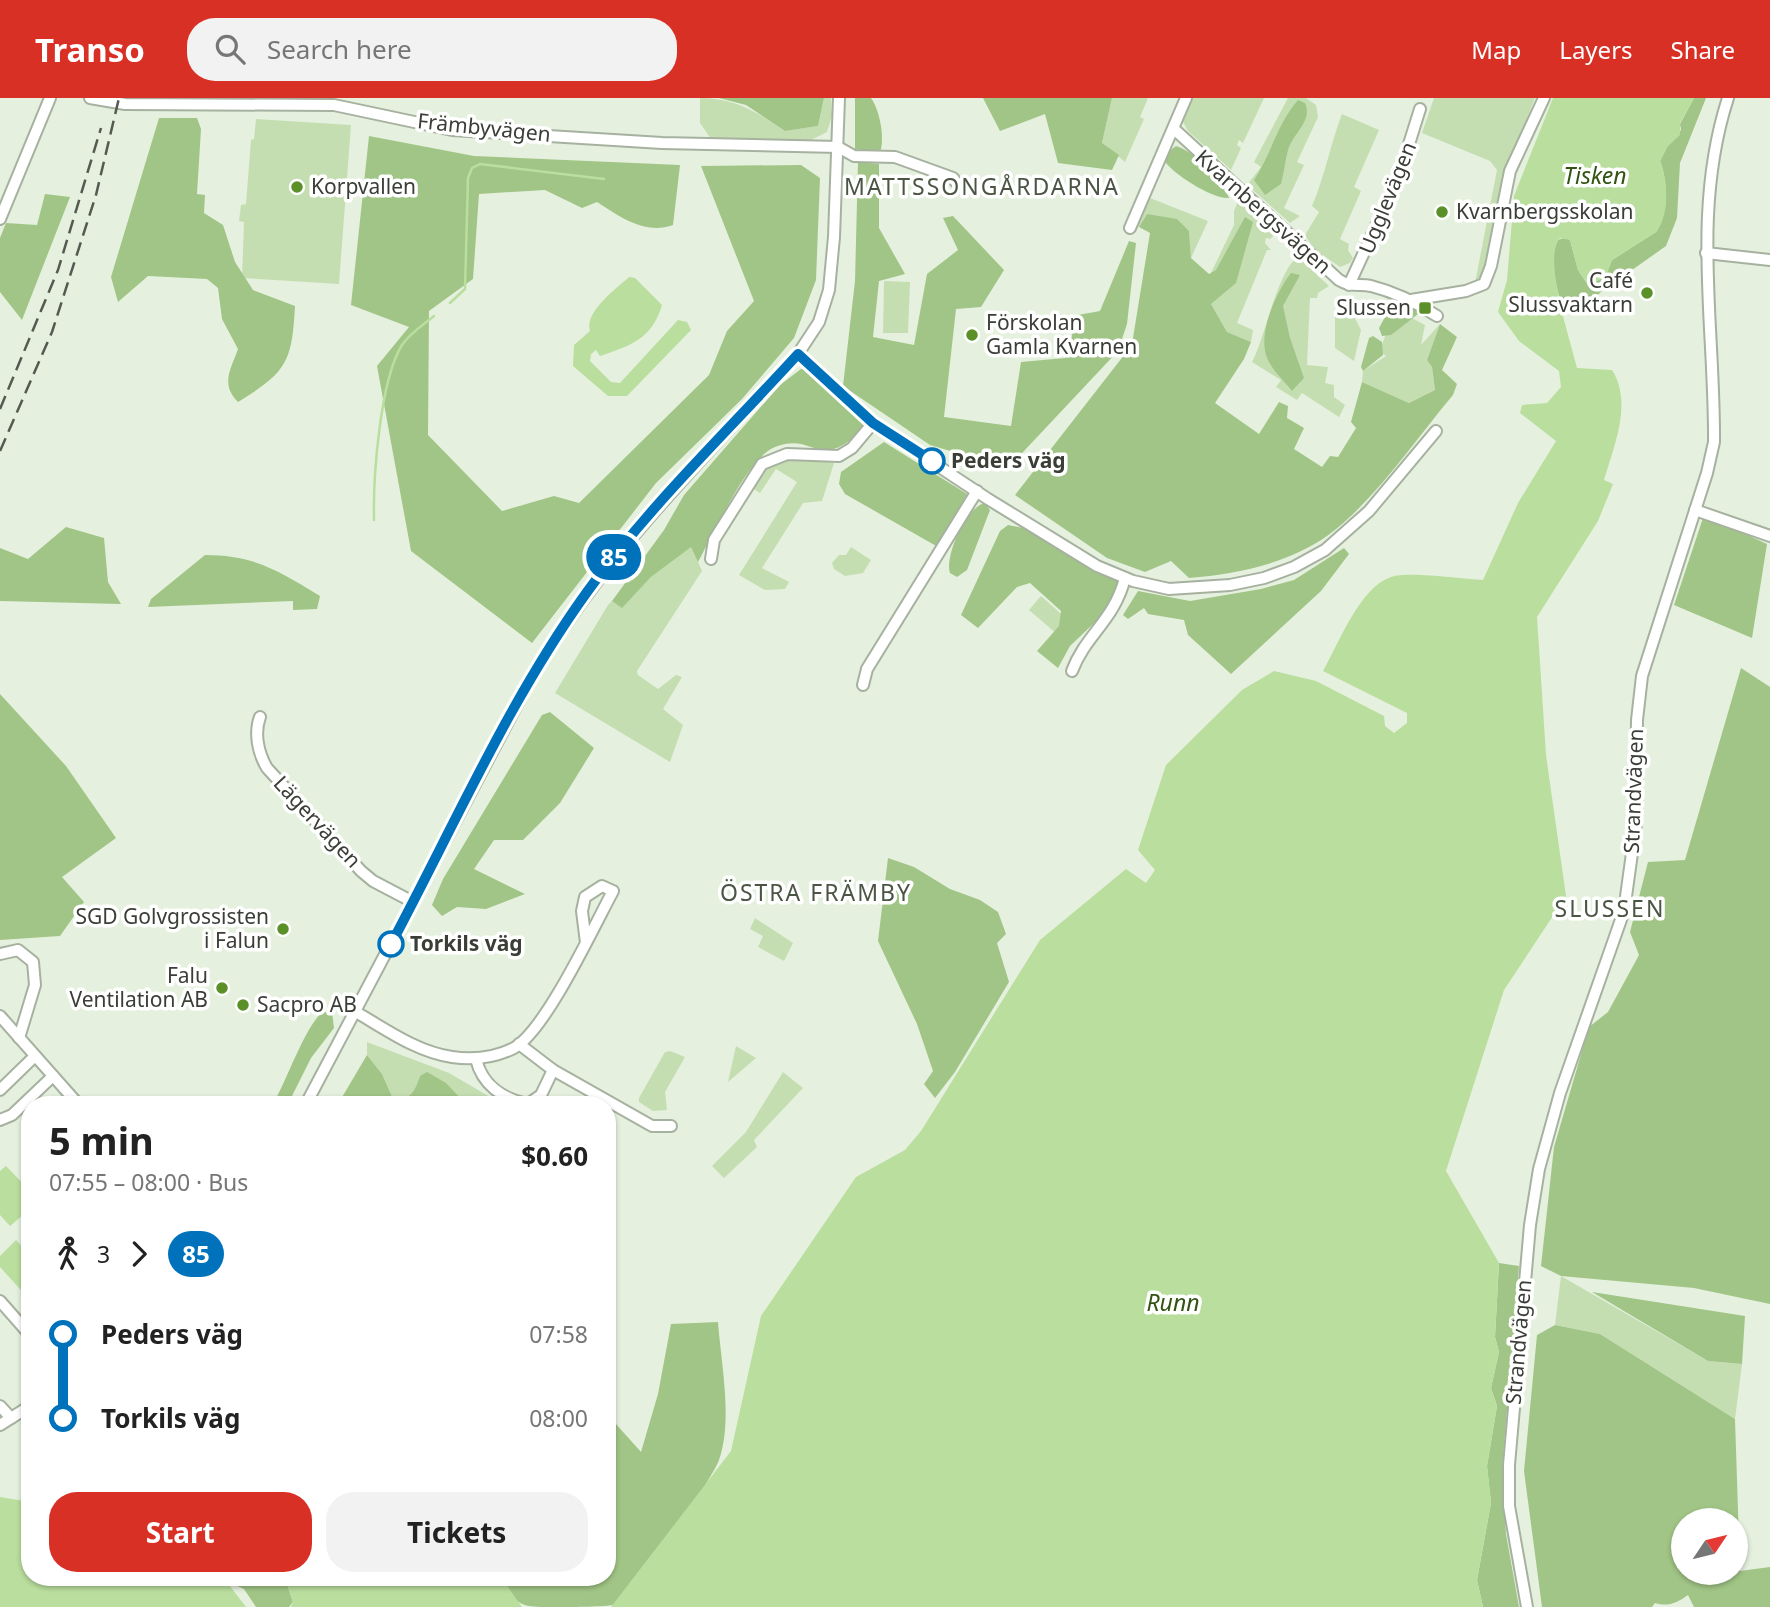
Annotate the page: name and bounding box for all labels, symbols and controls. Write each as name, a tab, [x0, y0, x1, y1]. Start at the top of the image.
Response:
search box	[187, 18, 677, 81]
text: Transo	[35, 27, 145, 72]
icon: search	[211, 30, 249, 68]
text: Search here	[267, 31, 412, 67]
text: Map	[1471, 33, 1521, 66]
text: Layers	[1559, 33, 1633, 66]
text: Share	[1671, 33, 1735, 66]
street label: Främbyvägen	[416, 106, 552, 148]
street label: Ugglevägen	[1352, 138, 1422, 258]
street label: Kvarnbergsvägen	[1190, 143, 1337, 280]
water label: Tisken	[1563, 159, 1627, 191]
district label: MATTSSONGÅRDARNA	[844, 170, 1120, 202]
place label: Korpvallen	[311, 172, 416, 200]
marker: Korpvallen	[289, 179, 305, 195]
place label: Kvarnbergsskolan	[1456, 197, 1633, 225]
marker: Kvarnbergsskolan	[1434, 204, 1450, 220]
place label: Café Slussvaktarn	[1508, 266, 1633, 318]
marker: Café Slussvaktarn	[1639, 285, 1655, 301]
place label: Slussen	[1336, 293, 1411, 321]
marker: Slussen	[1417, 300, 1433, 316]
place label: Förskolan Gamla Kvarnen	[986, 308, 1137, 360]
marker: Förskolan Gamla Kvarnen	[964, 327, 980, 343]
place label: Peders väg	[951, 446, 1066, 474]
marker: Peders väg	[919, 448, 945, 474]
line badge: 85	[582, 534, 646, 580]
text: 85	[600, 540, 628, 573]
street label: Strandvägen	[1617, 728, 1649, 854]
street label: Lägervägen	[268, 769, 368, 873]
district label: ÖSTRA FRÄMBY	[720, 876, 912, 908]
district label: SLUSSEN	[1555, 892, 1665, 924]
place label: SGD Golvgrossisten i Falun	[75, 902, 269, 954]
marker: SGD Golvgrossisten i Falun	[275, 921, 291, 937]
place label: Torkils väg	[410, 929, 523, 957]
marker: Torkils väg	[378, 931, 404, 957]
place label: Falu Ventilation AB	[70, 961, 208, 1013]
marker: Falu Ventilation AB	[214, 980, 230, 996]
place label: Sacpro AB	[257, 990, 357, 1018]
marker: Sacpro AB	[235, 997, 251, 1013]
text: 5 min	[49, 1114, 154, 1166]
text: $0.60	[521, 1138, 588, 1174]
text: 07:55 – 08:00 · Bus	[49, 1166, 248, 1198]
icon: walk	[49, 1235, 87, 1273]
icon: forward	[120, 1235, 158, 1273]
text: 85	[182, 1237, 210, 1270]
text: 3	[97, 1238, 110, 1270]
street label: Strandvägen	[1499, 1278, 1537, 1406]
water label: Runn	[1146, 1286, 1200, 1318]
text: Peders väg	[101, 1316, 243, 1352]
text: 07:58	[529, 1318, 588, 1350]
text: Torkils väg	[101, 1400, 240, 1436]
text: 08:00	[529, 1402, 588, 1434]
button: Start	[49, 1492, 312, 1572]
button: Tickets	[326, 1492, 588, 1572]
north arrow	[1671, 1508, 1748, 1586]
map controls	[1671, 1508, 1748, 1585]

